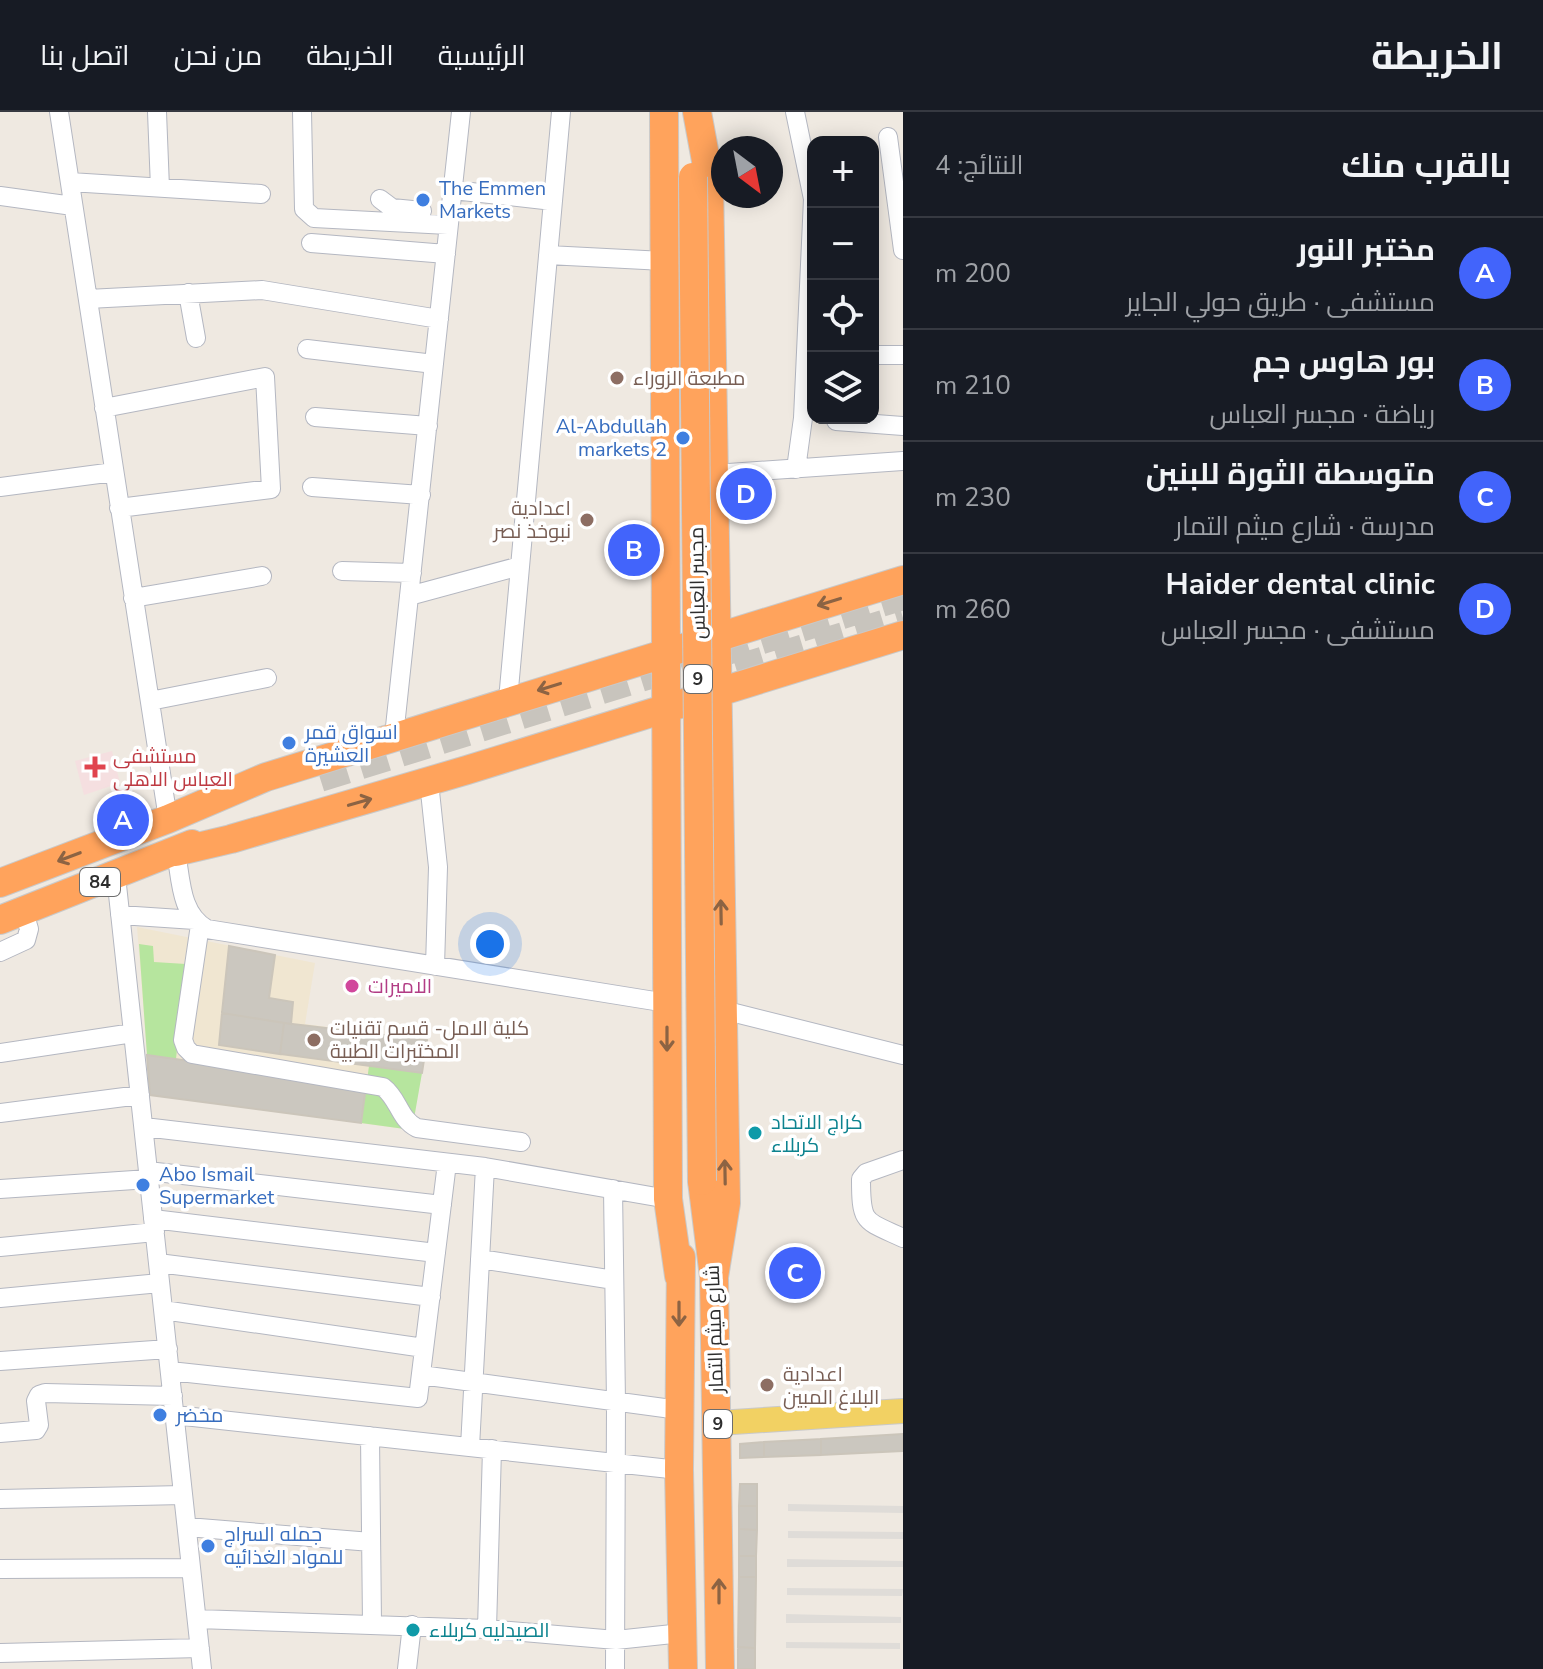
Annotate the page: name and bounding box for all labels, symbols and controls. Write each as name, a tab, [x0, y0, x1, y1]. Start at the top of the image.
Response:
text: الخريطة	[1371, 31, 1503, 82]
text: اتصل بنا	[40, 37, 130, 75]
text: من نحن	[174, 37, 262, 75]
text: الخريطة	[306, 37, 394, 75]
text: الرئيسية	[438, 37, 526, 75]
north arrow	[711, 136, 783, 208]
map controls	[807, 136, 879, 424]
button: +	[807, 136, 879, 208]
text: بالقرب منك	[1341, 143, 1511, 189]
text: النتائج: 4	[935, 148, 1024, 183]
place label: The Emmen Markets	[439, 175, 546, 225]
marker: The Emmen Markets	[414, 191, 432, 209]
button: −	[807, 208, 879, 280]
text: مختبر النور	[1297, 230, 1435, 271]
text: 200 m	[935, 256, 1011, 291]
text: A	[1475, 256, 1495, 291]
button: locate	[807, 280, 879, 352]
text: مستشفى · طريق حولي الجاير	[1126, 285, 1435, 320]
text: بور هاوس جم	[1253, 342, 1435, 383]
button: layers	[807, 352, 879, 424]
place label: مطبعة الزوراء	[633, 365, 745, 392]
text: 210 m	[935, 368, 1011, 403]
text: B	[1476, 368, 1494, 403]
marker: مطبعة الزوراء	[608, 369, 626, 387]
text: رياضة · مجسر العباس	[1210, 397, 1435, 432]
place label: Al-Abdullah markets 2	[556, 413, 667, 463]
marker: Al-Abdullah markets 2	[674, 429, 692, 447]
text: متوسطة الثورة للبنين	[1146, 454, 1435, 495]
pin: D	[720, 464, 772, 524]
text: 230 m	[935, 480, 1011, 515]
text: C	[1476, 480, 1494, 515]
place label: اعدادية نبوخذ نصر	[493, 495, 571, 545]
text: مدرسة · شارع ميثم التمار	[1175, 509, 1435, 544]
marker: اعدادية نبوخذ نصر	[578, 511, 596, 529]
pin: B	[608, 520, 660, 580]
street label: مجسر العباس	[683, 527, 712, 639]
text: Haider dental clinic	[1165, 564, 1435, 605]
text: 260 m	[935, 592, 1011, 627]
text: D	[1475, 592, 1495, 627]
one-way arrow	[817, 595, 843, 610]
text: مستشفى · مجسر العباس	[1161, 613, 1435, 648]
road number: 9	[684, 665, 712, 693]
one-way arrow	[537, 681, 562, 696]
place label: اسواق قمر العشيرة	[304, 719, 398, 769]
marker: اسواق قمر العشيرة	[280, 734, 298, 752]
place label: مستشفى العباس الاهلي	[113, 743, 233, 795]
marker: مستشفى العباس الاهلي	[84, 756, 106, 778]
pin: A	[97, 790, 149, 850]
one-way arrow	[346, 794, 372, 809]
one-way arrow	[57, 851, 82, 865]
road number: 84	[80, 868, 120, 896]
one-way arrow	[713, 899, 729, 926]
your location	[470, 924, 510, 964]
place label: الاميرات	[368, 973, 432, 1000]
marker: الاميرات	[343, 977, 361, 995]
place label: كلية الامل- قسم تقنيات المختبرات الطبية	[330, 1015, 529, 1065]
one-way arrow	[659, 1025, 675, 1052]
marker: كلية الامل- قسم تقنيات المختبرات الطبية	[305, 1031, 323, 1049]
place label: كراج الاتحاد كربلاء	[771, 1109, 863, 1159]
marker: كراج الاتحاد كربلاء	[746, 1124, 764, 1142]
one-way arrow	[718, 1159, 733, 1186]
place label: Abo Ismail Supermarket	[159, 1161, 275, 1211]
marker: Abo Ismail Supermarket	[134, 1176, 152, 1194]
pin: C	[769, 1243, 821, 1303]
street label: شارع ميثم التمار	[699, 1264, 730, 1395]
one-way arrow	[671, 1300, 687, 1327]
place label: اعدادية البلاغ المبين	[783, 1361, 879, 1411]
marker: اعدادية البلاغ المبين	[758, 1376, 776, 1394]
place label: مخضر	[175, 1402, 223, 1429]
marker: مخضر	[151, 1406, 169, 1424]
road number: 9	[704, 1410, 732, 1438]
place label: جمله السراج للمواد الغذائيه	[224, 1521, 343, 1571]
marker: جمله السراج للمواد الغذائيه	[199, 1537, 217, 1555]
one-way arrow	[712, 1578, 727, 1605]
place label: الصيدليه كربلاء	[429, 1617, 550, 1644]
marker: الصيدليه كربلاء	[404, 1621, 422, 1639]

